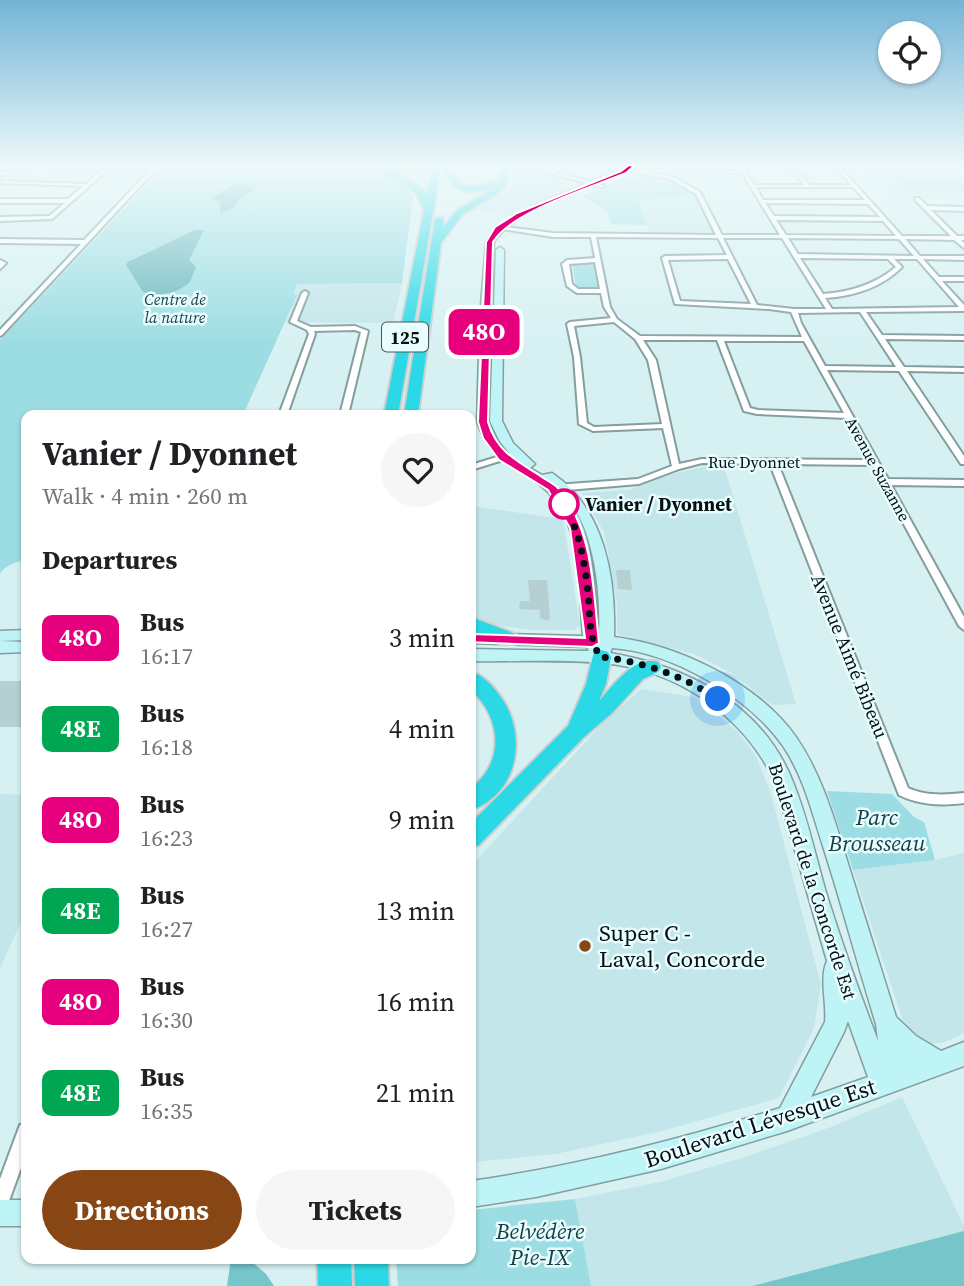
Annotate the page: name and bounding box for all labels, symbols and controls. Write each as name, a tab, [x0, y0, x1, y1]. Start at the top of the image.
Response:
map controls	[878, 21, 941, 84]
button: locate	[878, 21, 941, 84]
park label: Centre de la nature	[144, 288, 206, 328]
line badge: 48O	[444, 309, 524, 355]
text: 48O	[463, 315, 505, 348]
road number: 125	[382, 323, 428, 352]
street label: Avenue Suzanne	[840, 413, 916, 525]
text: Vanier / Dyonnet	[42, 431, 297, 476]
button: heart	[381, 433, 455, 507]
street label: Rue Dyonnet	[708, 451, 801, 473]
text: Walk · 4 min · 260 m	[42, 480, 248, 512]
marker: Vanier / Dyonnet	[549, 489, 579, 519]
place label: Vanier / Dyonnet	[585, 491, 732, 517]
text: Departures	[42, 542, 177, 578]
street label: Avenue Aimé Bibeau	[805, 570, 895, 742]
text: Bus	[140, 604, 184, 640]
text: 3 min	[389, 620, 455, 656]
text: 48O	[59, 621, 102, 654]
text: 16:17	[140, 640, 193, 672]
your location	[700, 681, 735, 716]
text: Bus	[140, 695, 184, 731]
text: 4 min	[389, 711, 455, 747]
text: 48E	[60, 712, 101, 745]
text: 16:18	[140, 731, 193, 763]
street label: Boulevard de la Concorde Est	[762, 759, 864, 1003]
text: Bus	[140, 786, 184, 822]
park label: Parc Brousseau	[827, 801, 926, 859]
text: 9 min	[389, 802, 455, 838]
text: 48O	[59, 803, 102, 836]
text: 16:23	[140, 822, 193, 854]
text: Bus	[140, 877, 184, 913]
text: 13 min	[376, 893, 455, 929]
text: 48E	[60, 894, 101, 927]
text: 16:27	[140, 913, 193, 945]
place label: Super C - Laval, Concorde	[599, 917, 765, 975]
marker: Super C - Laval, Concorde	[577, 938, 593, 954]
text: Bus	[140, 968, 184, 1004]
text: 16 min	[376, 984, 455, 1020]
text: 48O	[59, 985, 102, 1018]
text: 16:30	[140, 1004, 193, 1036]
text: Bus	[140, 1059, 184, 1095]
street label: Boulevard Lévesque Est	[640, 1070, 880, 1176]
text: 21 min	[376, 1075, 455, 1111]
text: 48E	[60, 1076, 101, 1109]
text: 16:35	[140, 1095, 193, 1127]
button: Directions	[42, 1170, 242, 1250]
button: Tickets	[256, 1170, 455, 1250]
park label: Belvédère Pie-IX	[495, 1215, 585, 1273]

